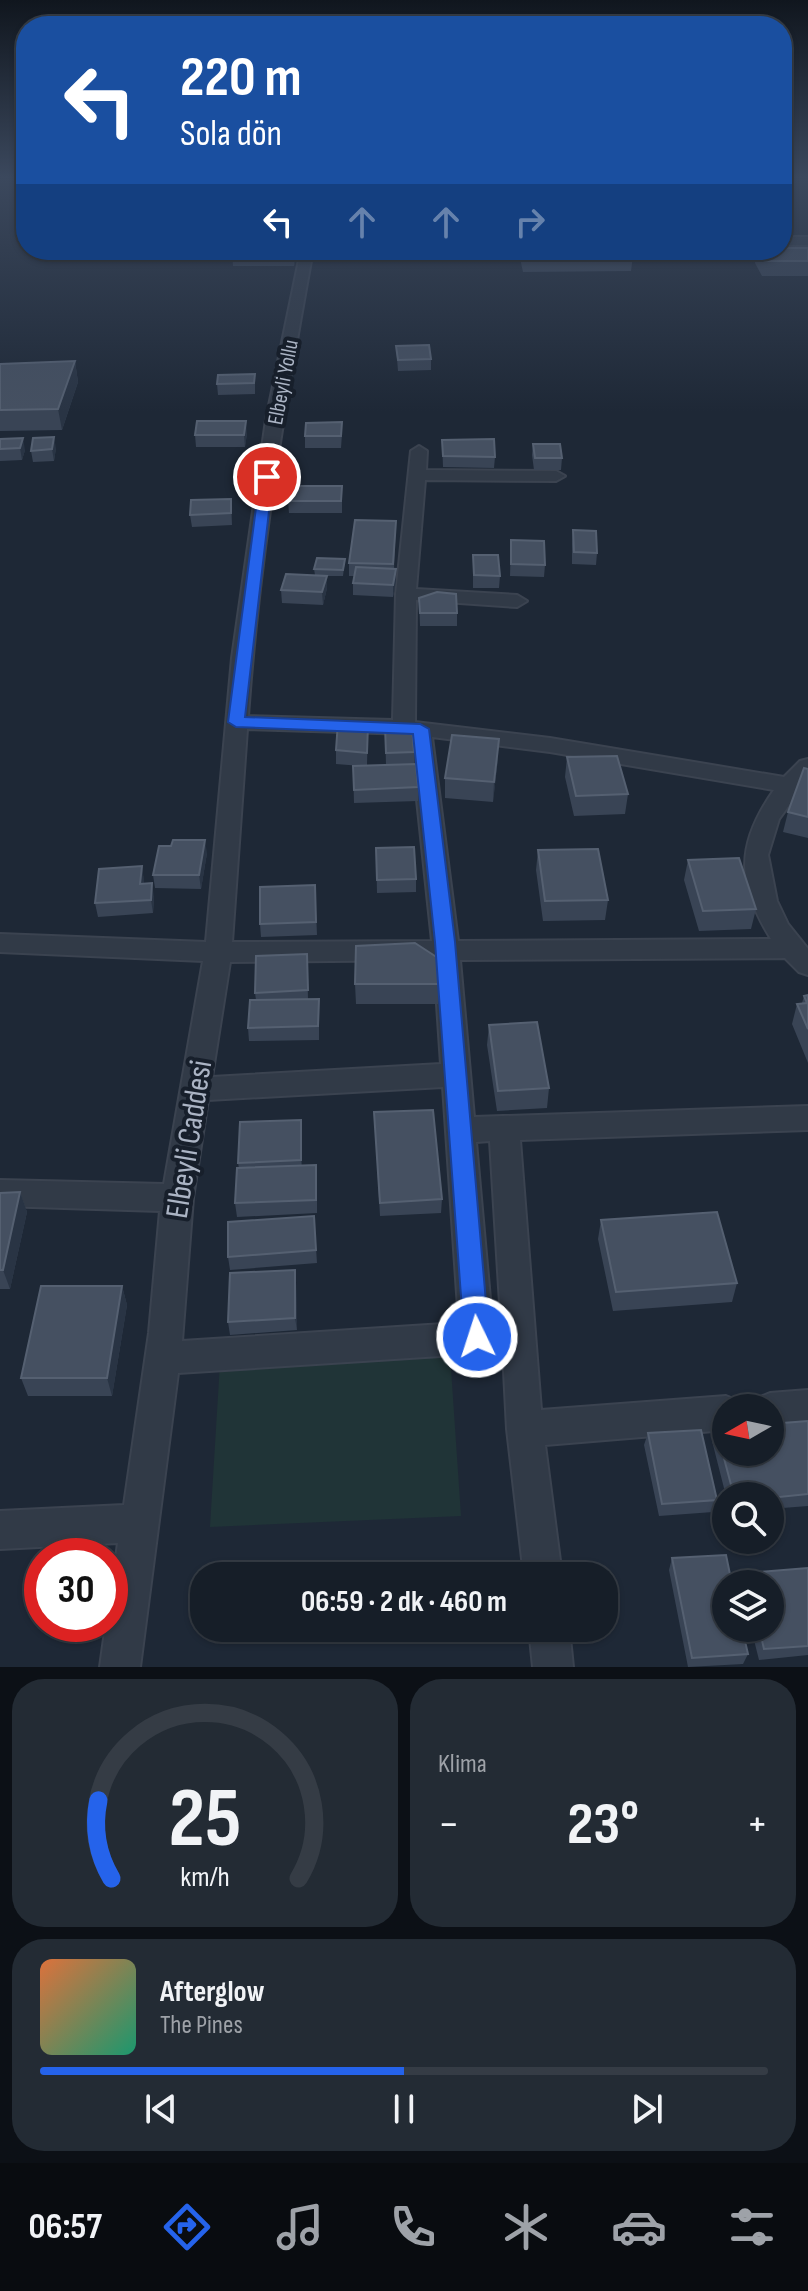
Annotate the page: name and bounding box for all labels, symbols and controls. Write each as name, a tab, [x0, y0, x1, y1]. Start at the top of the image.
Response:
text: 220 m	[180, 45, 302, 112]
icon: left	[48, 48, 152, 152]
text: Sola dön	[180, 113, 282, 156]
icon: left	[256, 200, 300, 244]
icon: ahead	[340, 200, 384, 244]
icon: ahead	[424, 200, 468, 244]
icon: right	[508, 200, 552, 244]
street label: Elbeyli Yollu	[262, 337, 305, 427]
pin	[233, 443, 301, 511]
icon: arrive	[245, 455, 289, 499]
street label: Elbeyli Caddesi	[158, 1057, 221, 1221]
position arrow	[435, 1295, 519, 1379]
north arrow	[712, 1394, 784, 1466]
map controls	[712, 1394, 784, 1642]
button: search	[712, 1482, 784, 1554]
speed limit sign: 30	[24, 1538, 128, 1642]
button: layers	[712, 1570, 784, 1642]
text: 06:59 · 2 dk · 460 m	[301, 1584, 507, 1620]
text: Klima	[438, 1749, 487, 1780]
text: 25	[169, 1770, 241, 1870]
text: 23°	[567, 1789, 639, 1861]
text: −	[438, 1798, 460, 1851]
text: +	[746, 1798, 768, 1851]
text: km/h	[180, 1860, 230, 1895]
text: Afterglow	[160, 1974, 265, 2010]
text: The Pines	[160, 2010, 243, 2041]
icon: previous	[139, 2087, 183, 2131]
icon: pause	[382, 2087, 426, 2131]
icon: next	[625, 2087, 669, 2131]
icon: directions	[159, 2199, 215, 2255]
icon: music	[272, 2199, 328, 2255]
icon: phone	[385, 2199, 441, 2255]
icon: climate	[498, 2199, 554, 2255]
icon: car	[611, 2199, 667, 2255]
icon: filters	[724, 2199, 780, 2255]
text: 06:57	[28, 2206, 102, 2249]

